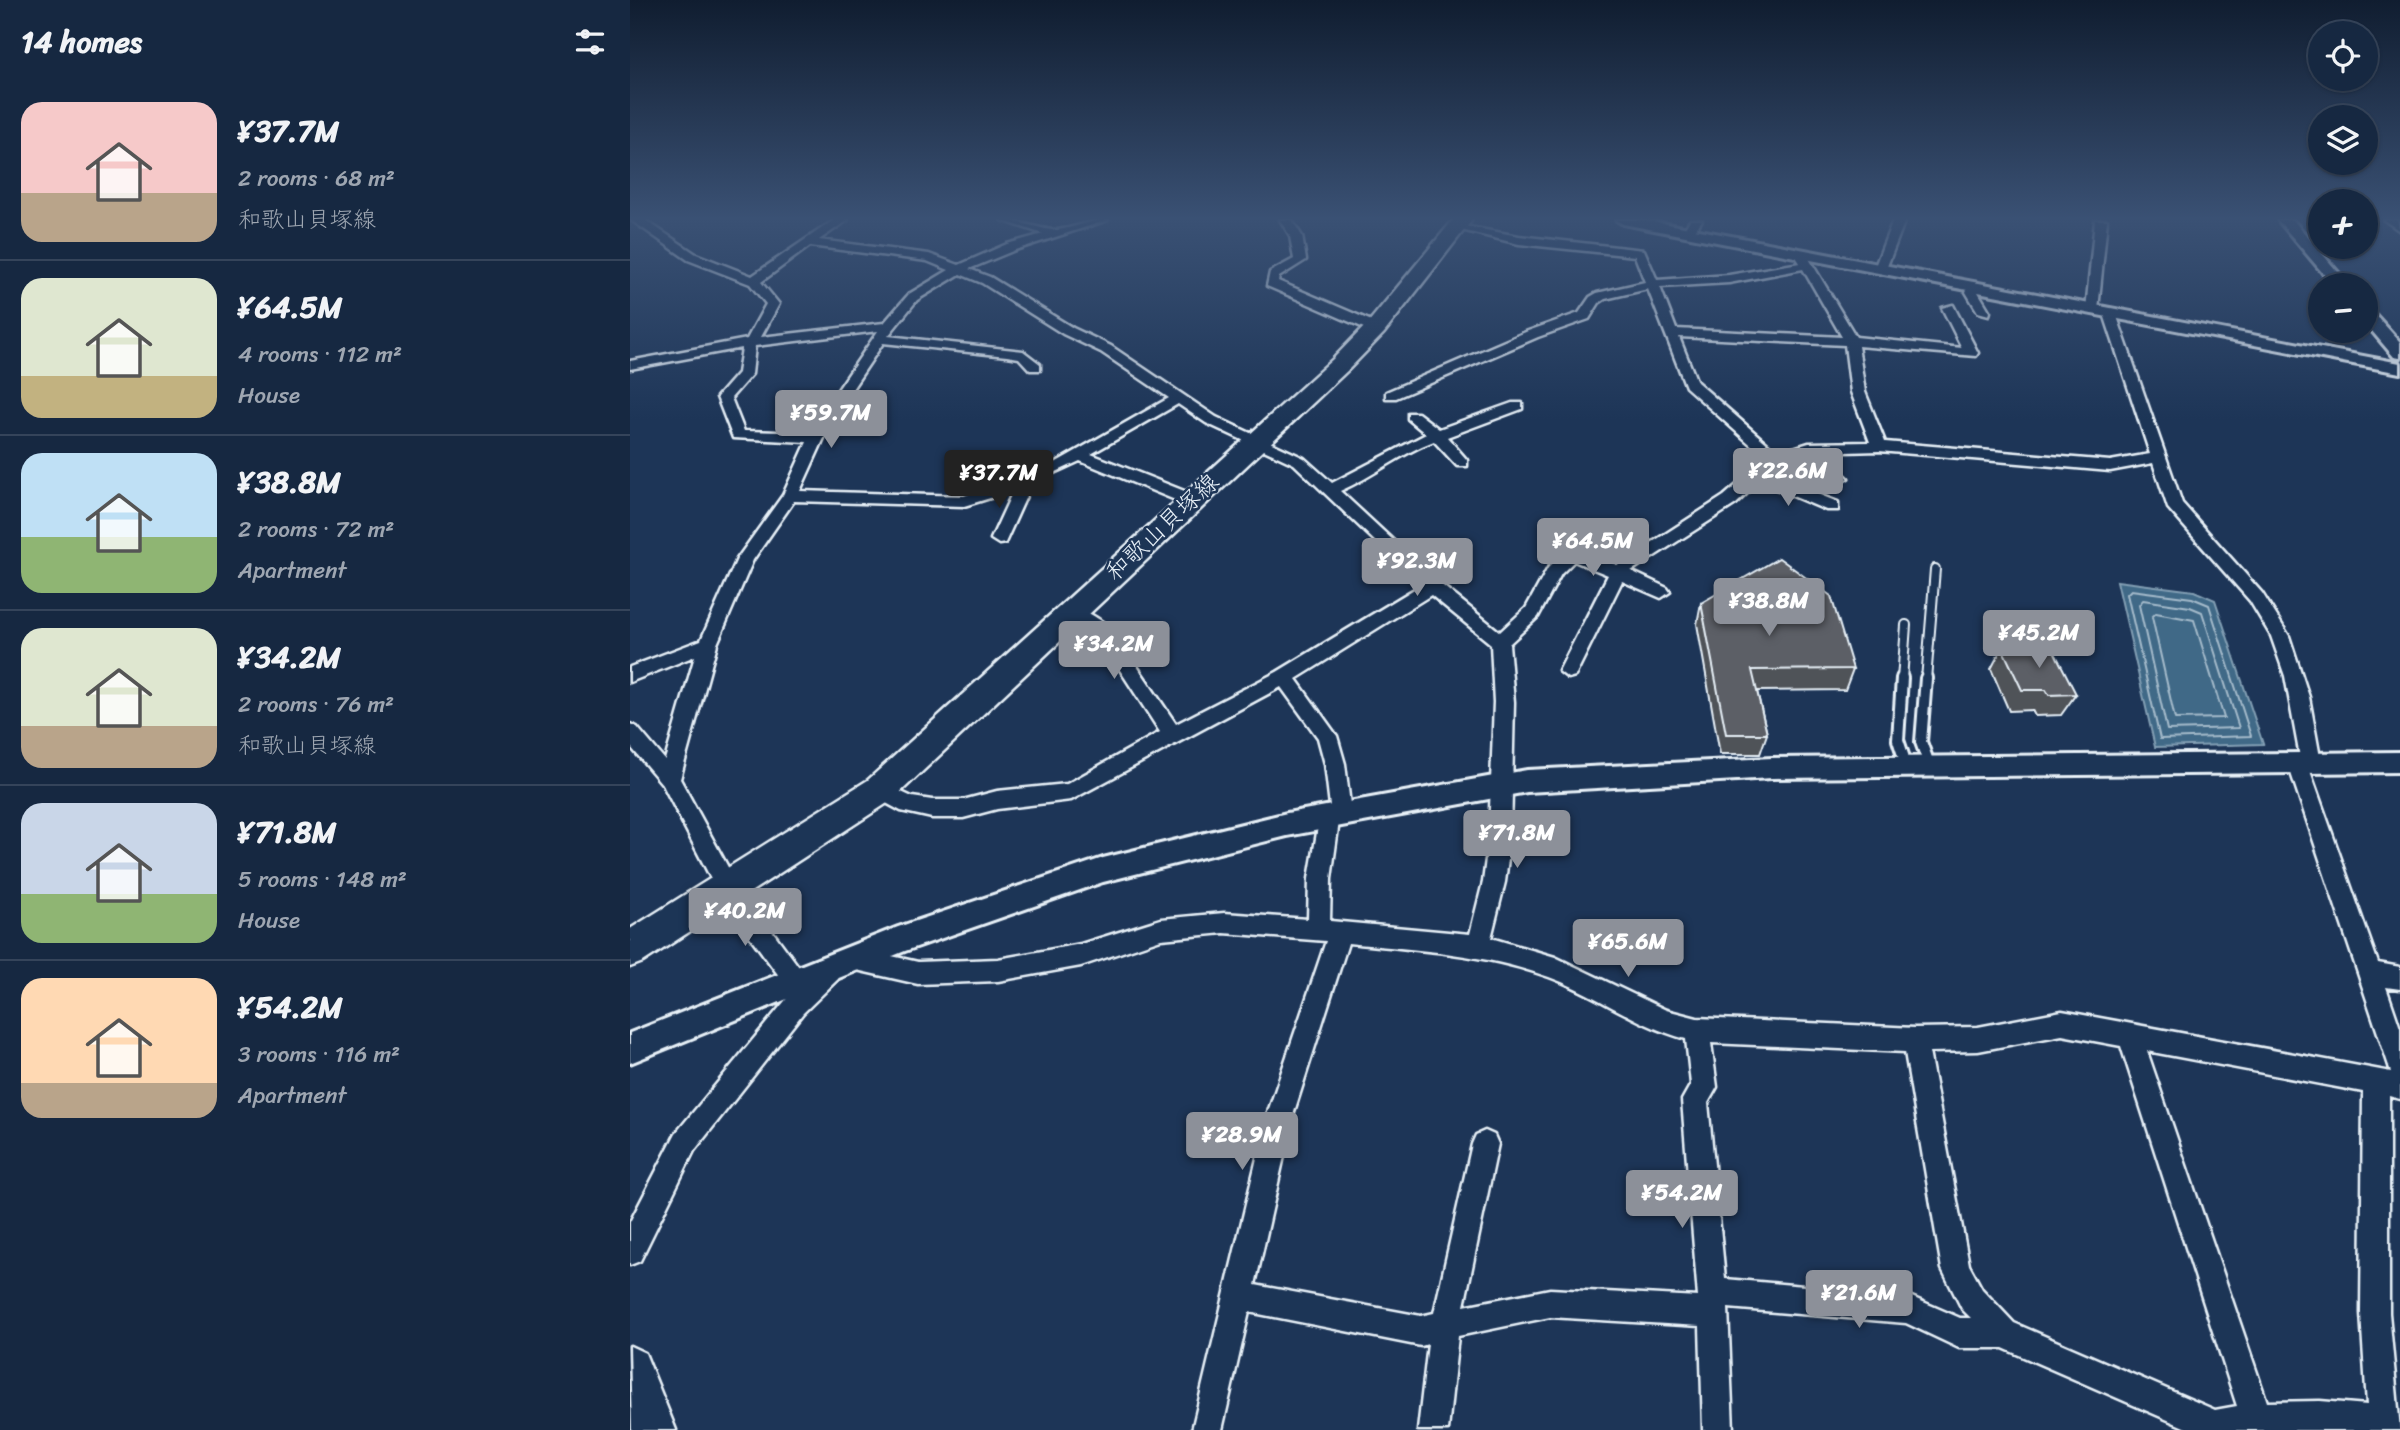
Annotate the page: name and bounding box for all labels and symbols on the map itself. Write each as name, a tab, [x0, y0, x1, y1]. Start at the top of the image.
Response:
pin: ¥59.7M	[774, 391, 888, 450]
pin: ¥22.6M	[1731, 448, 1845, 508]
pin: ¥37.7M	[942, 450, 1056, 510]
street label: 和歌山貝塚線	[1095, 463, 1229, 591]
pin: ¥64.5M	[1536, 518, 1650, 578]
pin: ¥92.3M	[1360, 538, 1474, 598]
pin: ¥38.8M	[1712, 578, 1826, 638]
pin: ¥45.2M	[1982, 610, 2096, 670]
pin: ¥34.2M	[1057, 622, 1171, 681]
pin: ¥71.8M	[1460, 810, 1574, 870]
pin: ¥40.2M	[688, 888, 802, 948]
pin: ¥65.6M	[1571, 920, 1685, 979]
pin: ¥28.9M	[1185, 1112, 1299, 1172]
pin: ¥54.2M	[1625, 1170, 1739, 1230]
pin: ¥21.6M	[1802, 1270, 1916, 1330]

